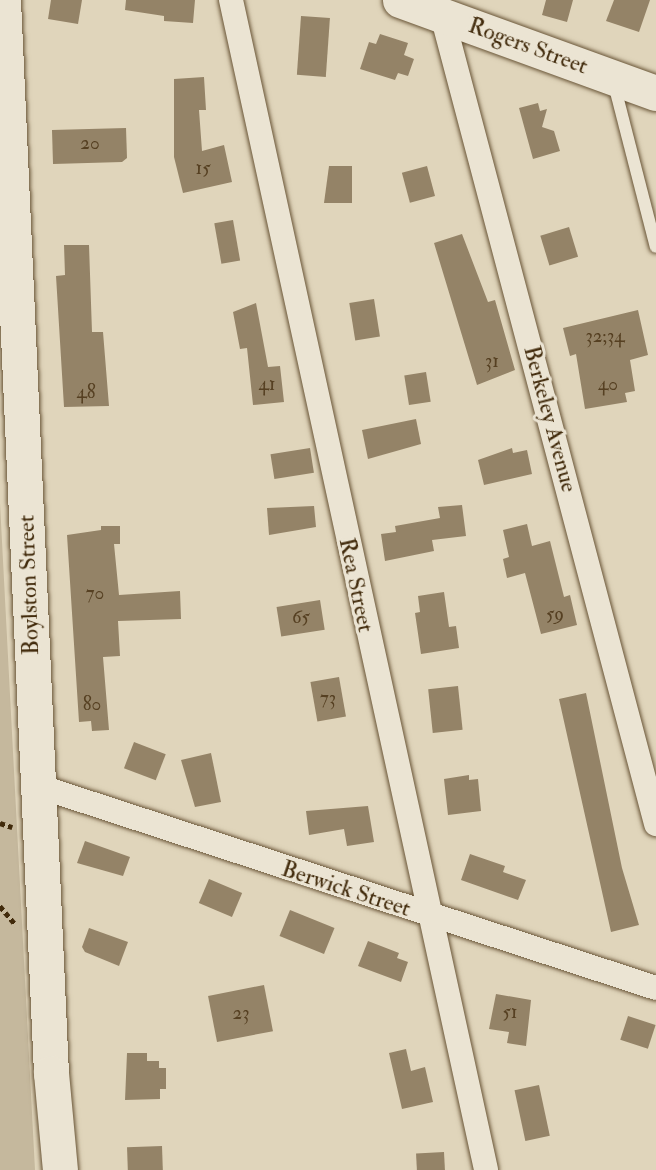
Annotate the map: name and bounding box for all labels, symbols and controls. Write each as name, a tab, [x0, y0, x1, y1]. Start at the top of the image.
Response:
street label: Rogers Street	[465, 12, 591, 80]
house number: 20	[80, 133, 100, 155]
house number: 15	[195, 158, 211, 180]
house number: 32;34	[585, 326, 625, 348]
street label: Berkeley Avenue	[517, 343, 583, 495]
house number: 31	[485, 351, 499, 373]
house number: 41	[258, 374, 276, 396]
house number: 40	[598, 374, 618, 396]
house number: 48	[76, 382, 96, 404]
street label: Boylston Street	[13, 514, 45, 656]
street label: Rea Street	[333, 535, 379, 635]
house number: 70	[86, 583, 104, 605]
house number: 59	[546, 604, 564, 626]
house number: 65	[292, 607, 310, 629]
house number: 73	[320, 688, 336, 710]
house number: 80	[83, 694, 101, 716]
street label: Berwick Street	[278, 855, 414, 923]
house number: 51	[502, 1002, 518, 1024]
house number: 23	[233, 1003, 249, 1025]

